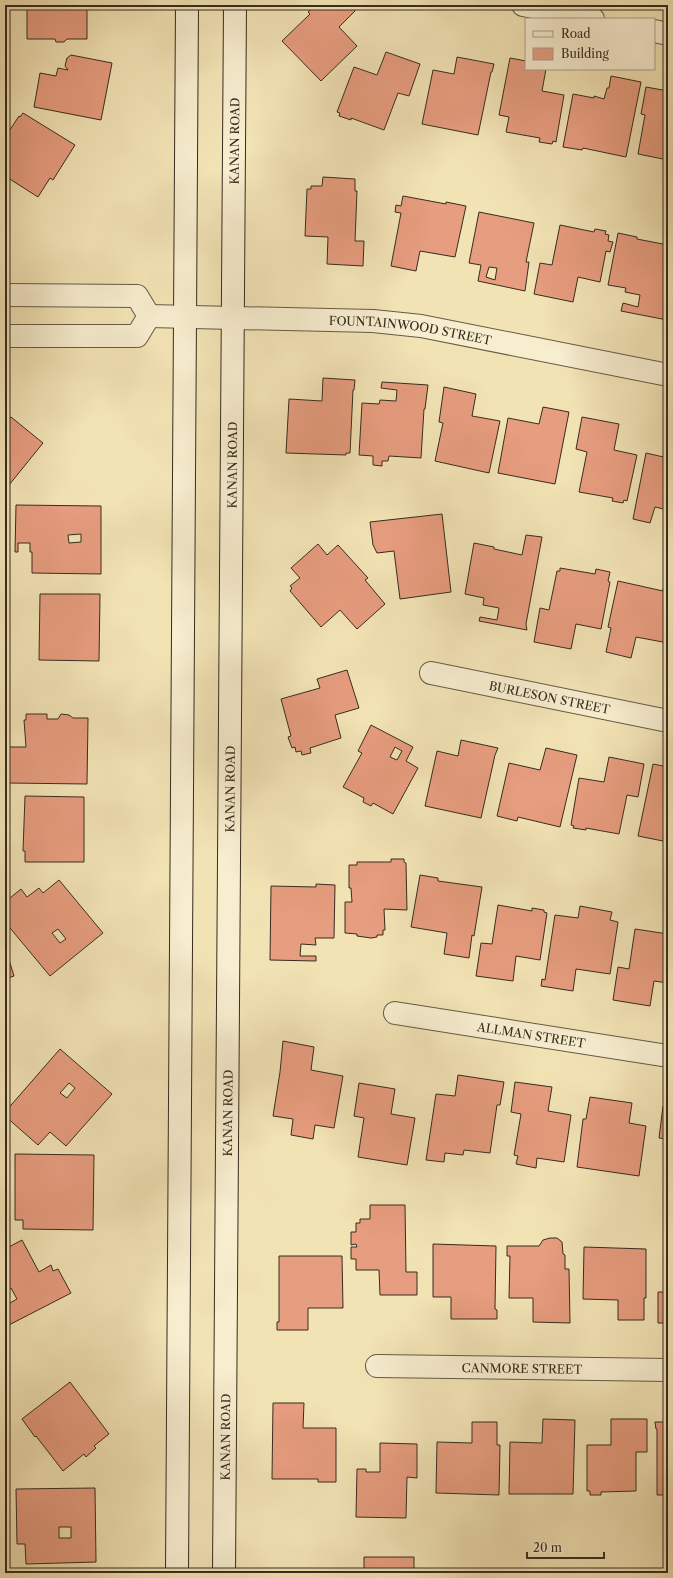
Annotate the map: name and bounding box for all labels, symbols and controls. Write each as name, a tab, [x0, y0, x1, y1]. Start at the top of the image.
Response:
legend	[525, 18, 655, 70]
text: Road	[561, 26, 591, 41]
text: Building	[561, 46, 609, 61]
street label: KANAN ROAD	[226, 97, 242, 185]
street label: FOUNTAINWOOD STREET	[329, 313, 493, 347]
street label: KANAN ROAD	[224, 421, 240, 509]
street label: BURLESON STREET	[488, 677, 611, 717]
street label: KANAN ROAD	[222, 745, 237, 833]
street label: ALLMAN STREET	[475, 1018, 586, 1050]
street label: KANAN ROAD	[219, 1069, 235, 1157]
street label: CANMORE STREET	[462, 1360, 582, 1376]
street label: KANAN ROAD	[217, 1393, 233, 1481]
scale bar	[527, 1534, 604, 1560]
text: 20 m	[533, 1540, 562, 1555]

